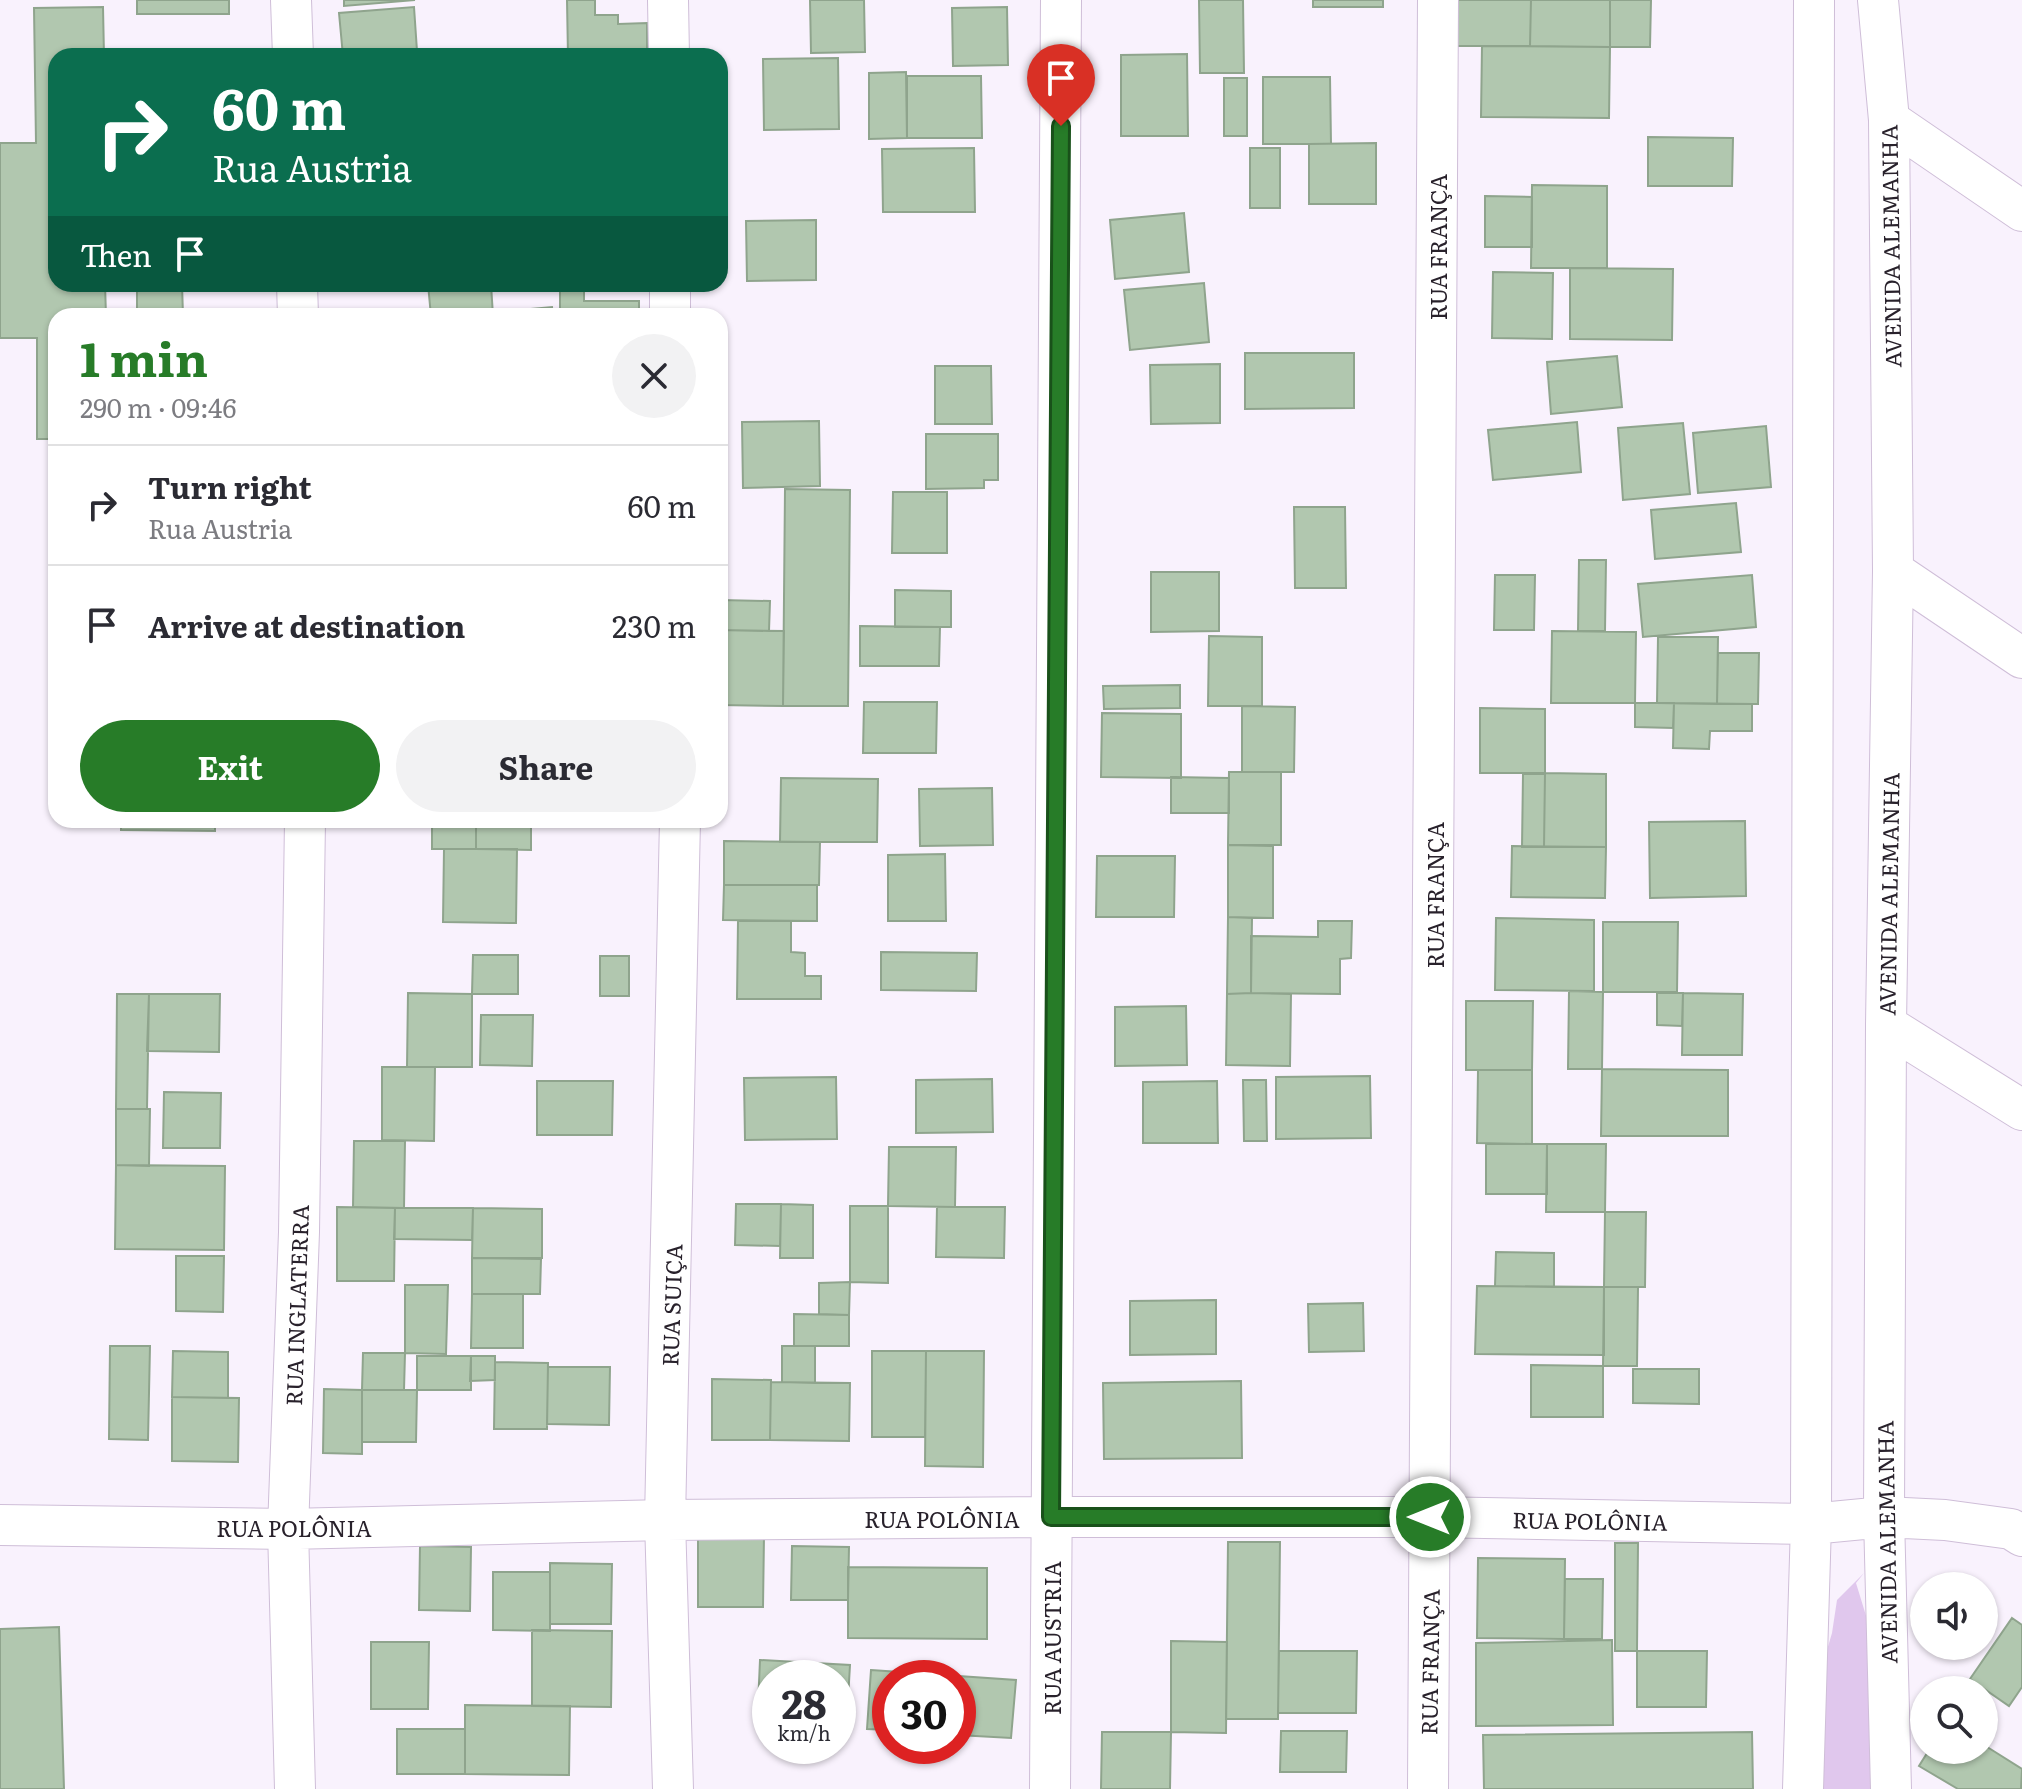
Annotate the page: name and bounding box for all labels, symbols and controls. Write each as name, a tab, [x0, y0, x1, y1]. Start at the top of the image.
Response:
pin	[1027, 44, 1095, 126]
icon: arrive	[1039, 56, 1083, 100]
text: 60 m	[212, 64, 346, 147]
icon: right	[80, 80, 184, 184]
street label: AVENIDA ALEMANHA	[1871, 124, 1909, 368]
text: Rua Austria	[212, 140, 412, 193]
street label: RUA FRANÇA	[1421, 174, 1454, 320]
text: Then	[80, 232, 152, 276]
icon: arrive	[168, 232, 212, 276]
text: 1 min	[80, 321, 208, 392]
button: close	[612, 334, 696, 418]
text: 290 m · 09:46	[80, 387, 236, 426]
text: Turn right	[148, 464, 312, 508]
icon: right	[80, 483, 124, 527]
text: 60 m	[627, 483, 696, 527]
text: Rua Austria	[148, 508, 292, 547]
icon: arrive	[80, 603, 124, 647]
text: Arrive at destination	[148, 603, 465, 647]
text: 230 m	[612, 603, 696, 647]
button: Exit	[80, 720, 380, 812]
button: Share	[396, 720, 696, 812]
street label: AVENIDA ALEMANHA	[1869, 772, 1907, 1016]
street label: RUA FRANÇA	[1418, 822, 1451, 968]
street label: RUA INGLATERRA	[276, 1204, 316, 1406]
street label: RUA SUIÇA	[652, 1243, 690, 1367]
street label: AVENIDA ALEMANHA	[1867, 1420, 1905, 1664]
position arrow	[1388, 1475, 1472, 1559]
street label: RUA POLÔNIA	[864, 1502, 1020, 1535]
street label: RUA POLÔNIA	[1512, 1502, 1668, 1538]
street label: RUA POLÔNIA	[216, 1511, 372, 1544]
street label: RUA AUSTRIA	[1035, 1561, 1068, 1715]
map controls	[1910, 1572, 1998, 1764]
button: sound	[1910, 1572, 1998, 1660]
street label: RUA FRANÇA	[1411, 1589, 1447, 1735]
speed limit sign: 30	[872, 1660, 976, 1764]
text: 28	[781, 1672, 827, 1731]
button: search	[1910, 1676, 1998, 1764]
text: km/h	[777, 1717, 831, 1747]

